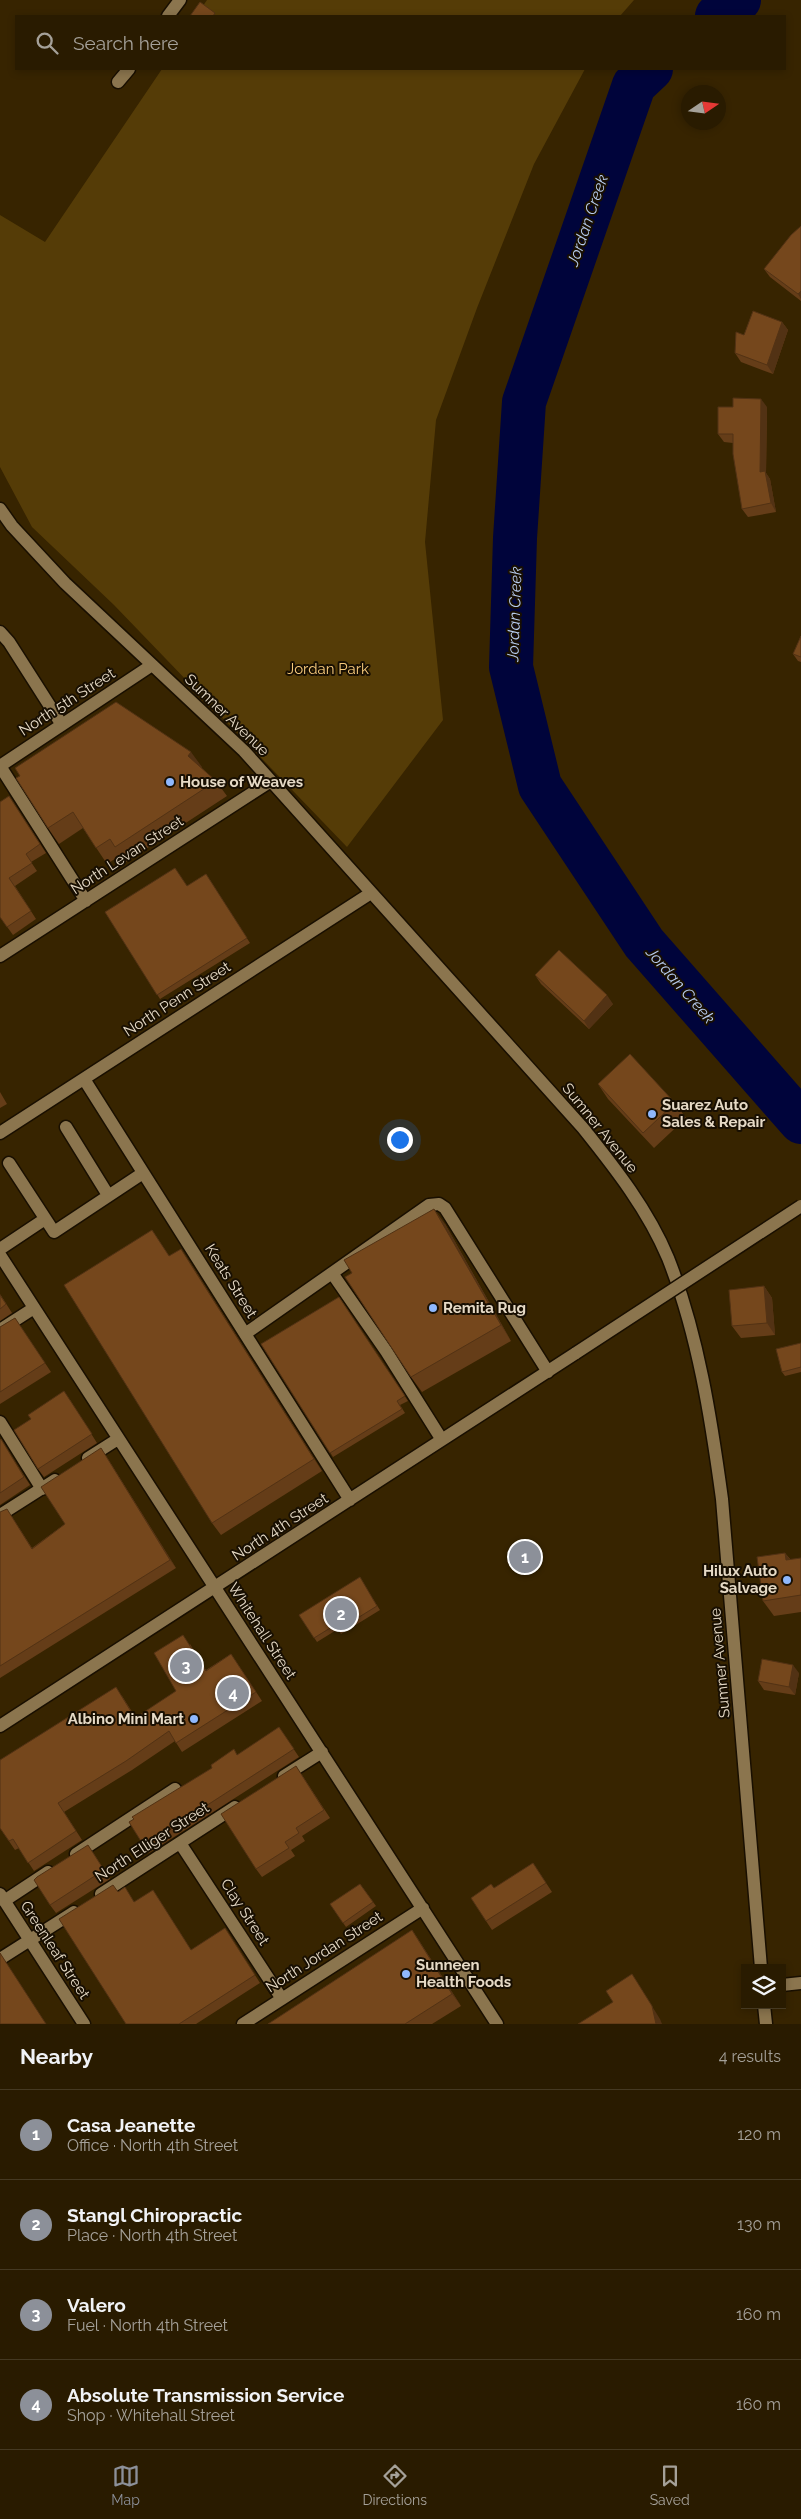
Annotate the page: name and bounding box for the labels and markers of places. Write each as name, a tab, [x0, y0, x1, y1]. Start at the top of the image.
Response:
place label: House of Weaves	[180, 773, 303, 791]
marker: House of Weaves	[164, 776, 176, 788]
place label: Suarez Auto Sales & Repair	[662, 1096, 765, 1131]
marker: Suarez Auto Sales & Repair	[646, 1108, 658, 1120]
place label: Remita Rug	[443, 1299, 526, 1317]
marker: Remita Rug	[427, 1302, 439, 1314]
pin: 1	[509, 1538, 541, 1576]
place label: Hilux Auto Salvage	[703, 1562, 777, 1597]
marker: Hilux Auto Salvage	[781, 1574, 793, 1586]
pin: 2	[325, 1595, 357, 1633]
pin: 3	[170, 1647, 202, 1685]
pin: 4	[217, 1674, 249, 1712]
place label: Albino Mini Mart	[68, 1710, 184, 1728]
marker: Albino Mini Mart	[188, 1713, 200, 1725]
place label: Sunneen Health Foods	[416, 1956, 511, 1991]
marker: Sunneen Health Foods	[400, 1968, 412, 1980]

